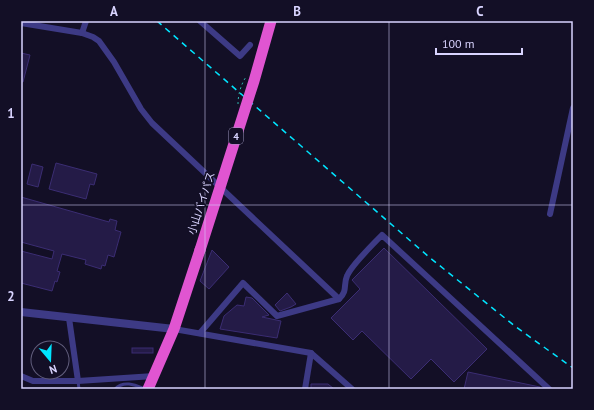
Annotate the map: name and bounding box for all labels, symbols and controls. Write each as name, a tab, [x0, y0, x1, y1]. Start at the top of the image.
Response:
text: A	[110, 3, 118, 20]
text: B	[293, 3, 301, 20]
text: C	[476, 3, 484, 20]
scale bar	[436, 30, 522, 56]
text: 100 m	[442, 36, 475, 51]
text: 1	[7, 105, 15, 122]
road number: 4	[229, 128, 243, 144]
street label: 小山バイパス	[184, 170, 218, 236]
text: 2	[7, 288, 15, 305]
north arrow	[30, 340, 70, 380]
text: N	[48, 362, 59, 377]

